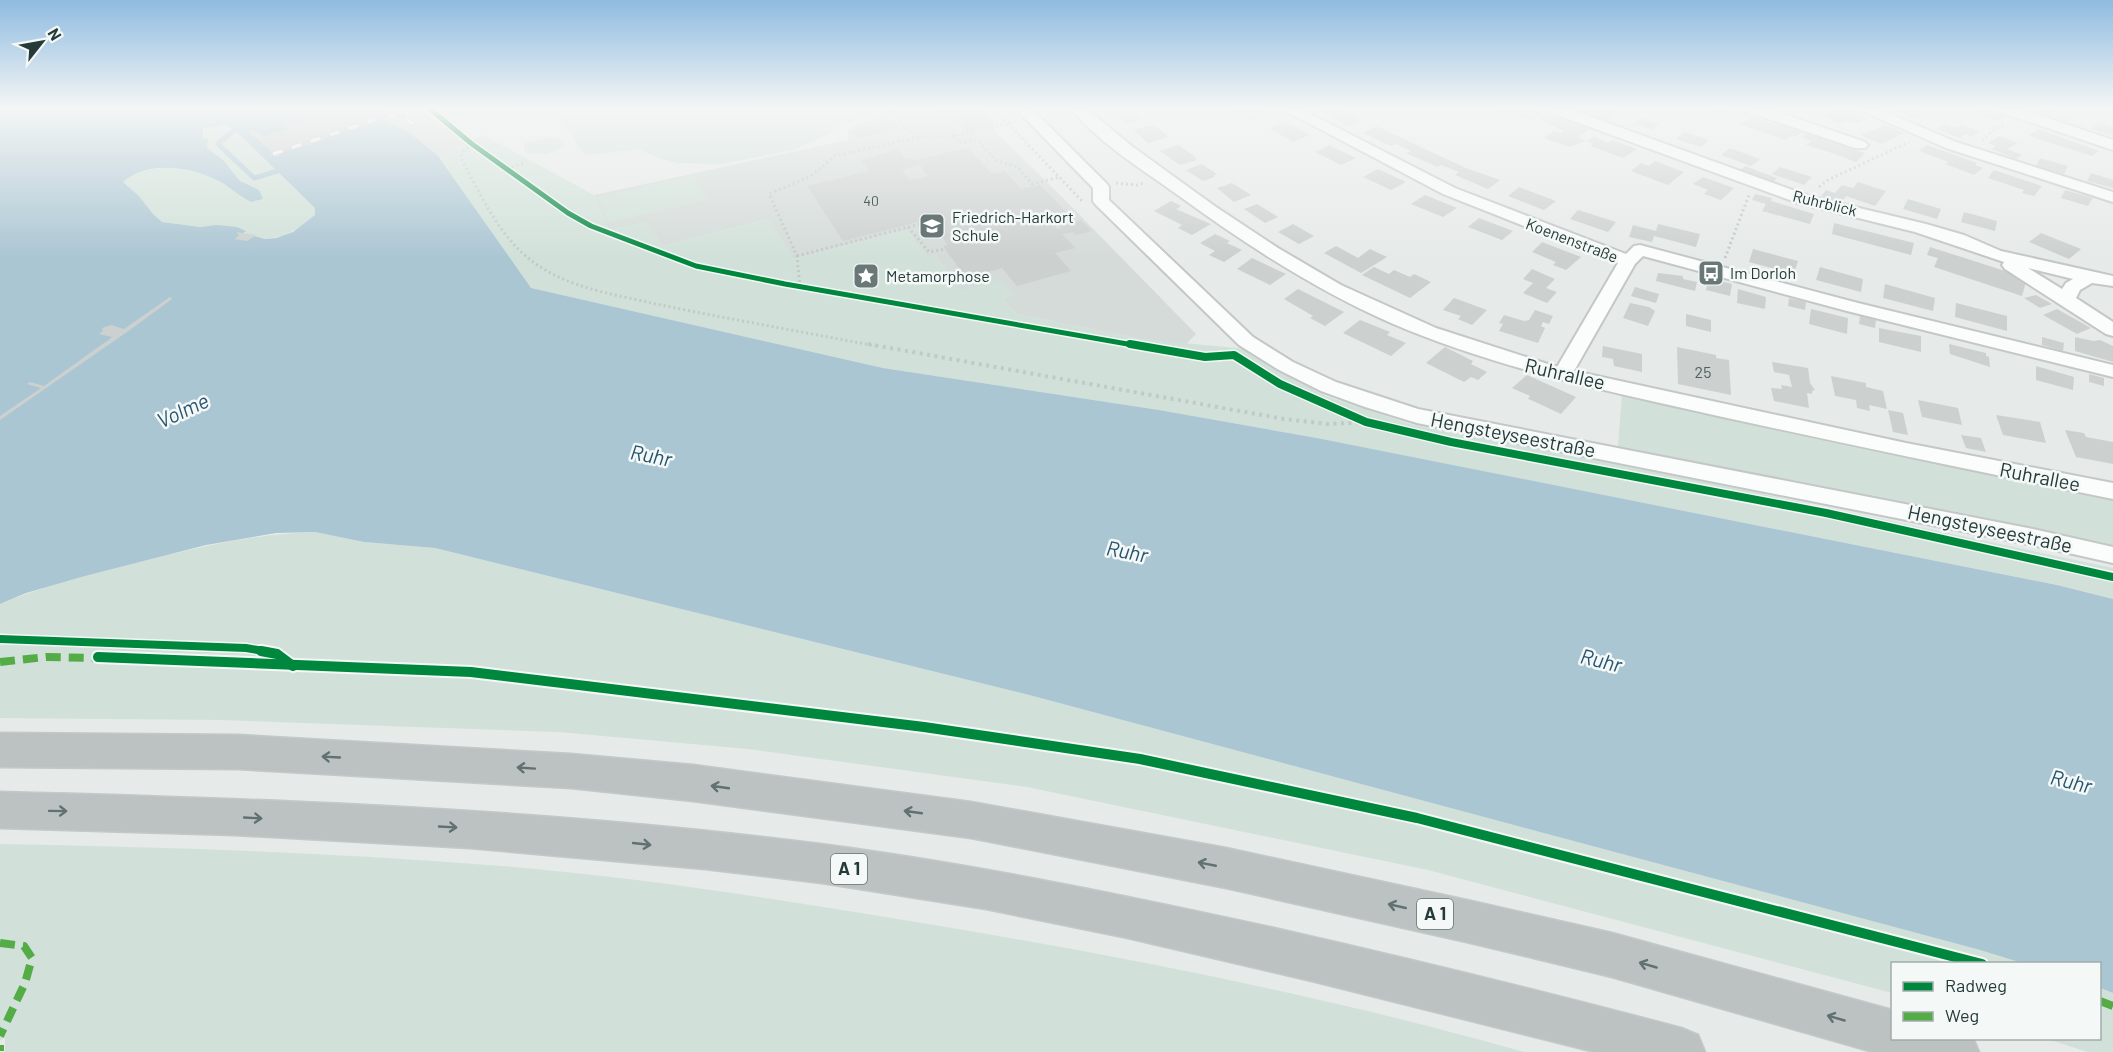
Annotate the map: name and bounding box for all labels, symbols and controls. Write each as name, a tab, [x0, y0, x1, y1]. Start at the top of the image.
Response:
north arrow	[12, 12, 72, 72]
text: N	[44, 25, 66, 43]
street label: Ruhrblick	[1791, 185, 1859, 220]
house number: 40	[863, 192, 879, 209]
place label: Friedrich-Harkort Schule	[952, 207, 1074, 244]
school or university icon: Friedrich-Harkort Schule	[917, 211, 947, 241]
street label: Koenenstraße	[1523, 213, 1621, 266]
bus stop icon: Im Dorloh	[1696, 258, 1726, 288]
place icon: Metamorphose	[851, 261, 881, 291]
place label: Im Dorloh	[1730, 263, 1796, 282]
place label: Metamorphose	[886, 266, 990, 285]
street label: Ruhrallee	[1523, 352, 1608, 394]
house number: 25	[1695, 362, 1711, 381]
water label: Volme	[152, 387, 212, 432]
street label: Hengsteyseestraße	[1429, 406, 1598, 462]
water label: Ruhr	[628, 438, 675, 471]
street label: Ruhrallee	[1998, 456, 2083, 496]
street label: Hengsteyseestraße	[1906, 499, 2075, 557]
water label: Ruhr	[1104, 534, 1151, 567]
water label: Ruhr	[1578, 642, 1625, 677]
one-way arrow	[322, 751, 342, 762]
one-way arrow	[516, 763, 536, 774]
water label: Ruhr	[2048, 763, 2095, 798]
one-way arrow	[710, 781, 730, 792]
one-way arrow	[48, 806, 68, 817]
one-way arrow	[904, 807, 924, 818]
one-way arrow	[243, 812, 263, 823]
one-way arrow	[438, 822, 458, 833]
one-way arrow	[632, 839, 652, 850]
road number: A 1	[831, 854, 867, 884]
one-way arrow	[1198, 858, 1217, 869]
road number: A 1	[1417, 899, 1453, 929]
one-way arrow	[1388, 900, 1408, 911]
one-way arrow	[1639, 959, 1658, 970]
legend	[1891, 962, 2101, 1040]
text: Radweg	[1945, 974, 2007, 996]
text: Weg	[1945, 1004, 1979, 1026]
one-way arrow	[1827, 1011, 1846, 1023]

